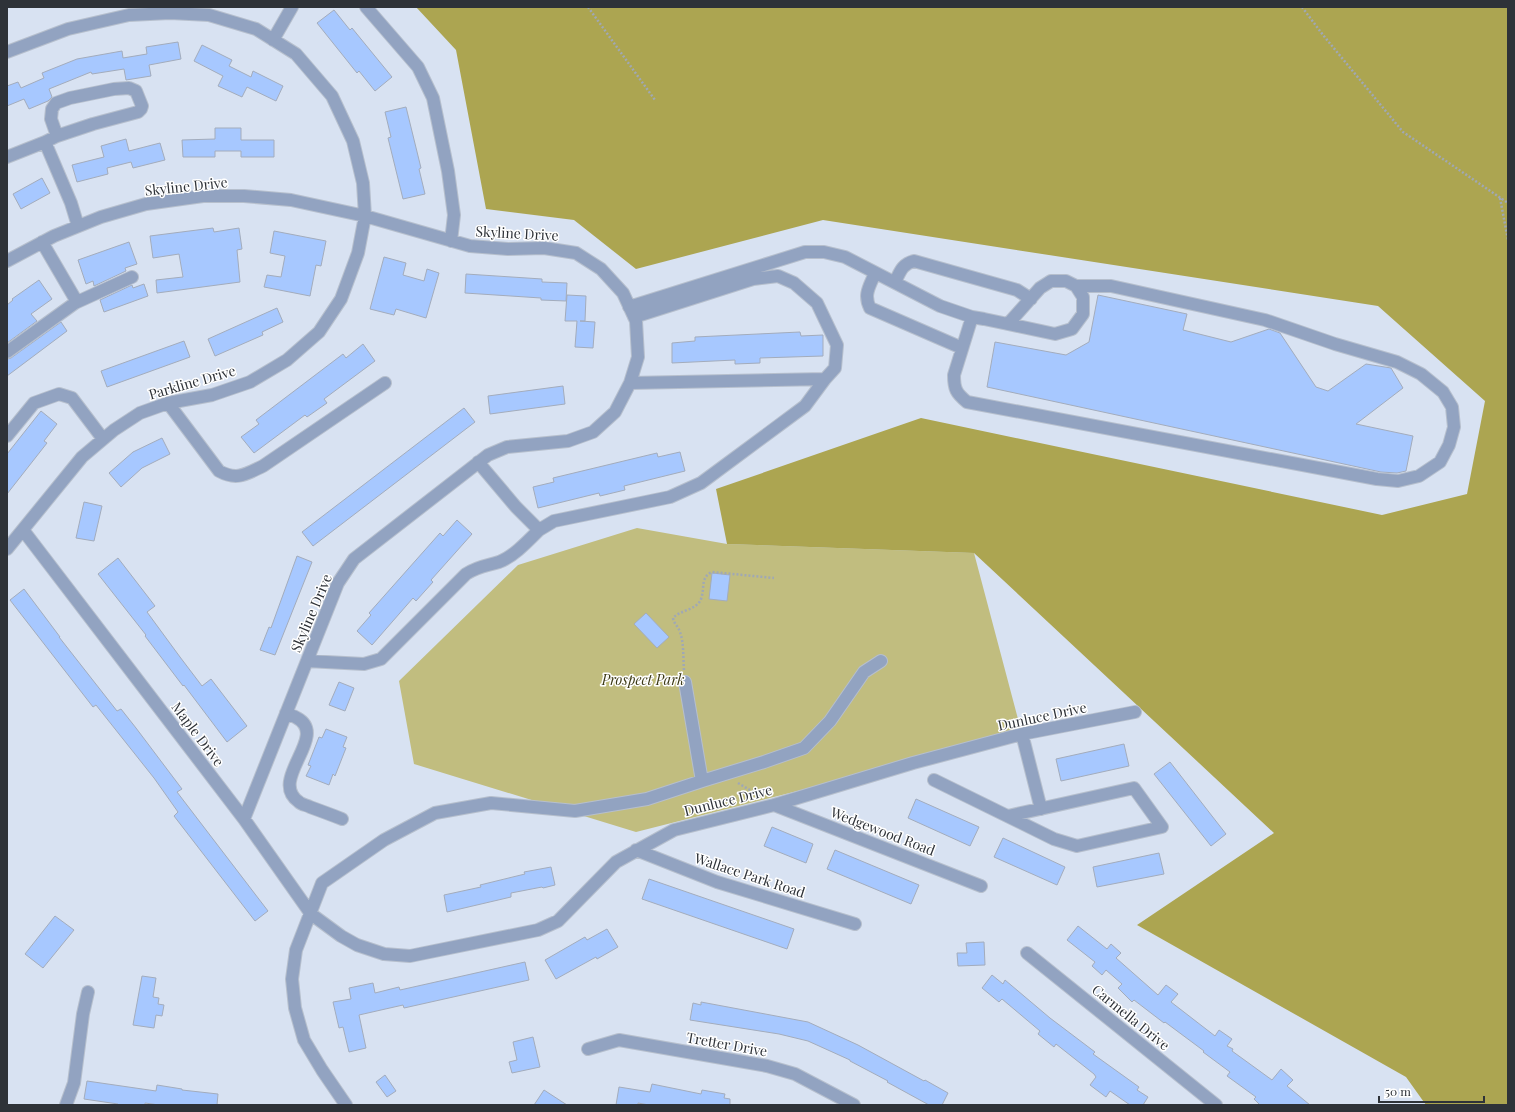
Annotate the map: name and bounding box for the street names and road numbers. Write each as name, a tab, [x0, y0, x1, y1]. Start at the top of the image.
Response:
street label: Skyline Drive	[144, 172, 228, 200]
street label: Skyline Drive	[475, 221, 559, 245]
street label: Parkline Drive	[146, 361, 238, 403]
street label: Skyline Drive	[286, 571, 336, 655]
street label: Dunluce Drive	[996, 697, 1088, 735]
street label: Maple Drive	[168, 698, 228, 770]
street label: Dunluce Drive	[682, 780, 774, 820]
street label: Wedgewood Road	[827, 802, 938, 860]
street label: Wallace Park Road	[691, 848, 808, 902]
street label: Carmella Drive	[1088, 980, 1174, 1054]
street label: Tretter Drive	[685, 1028, 769, 1060]

